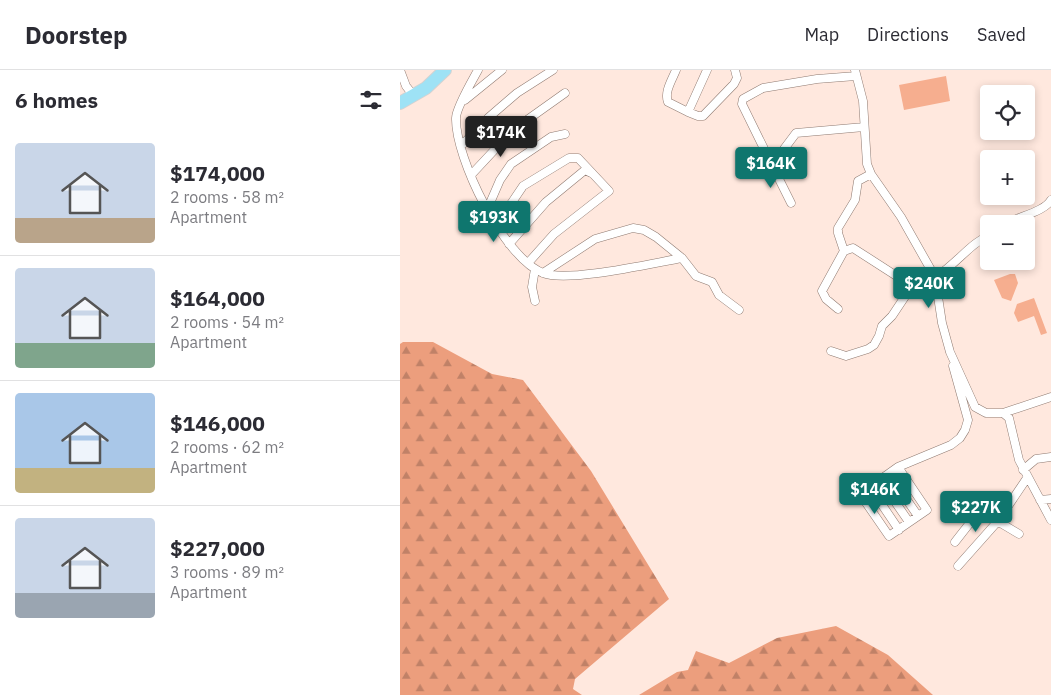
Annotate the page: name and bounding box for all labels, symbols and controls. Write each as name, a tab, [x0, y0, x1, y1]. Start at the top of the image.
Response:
text: Doorstep	[25, 19, 128, 51]
text: Map	[804, 23, 839, 46]
text: Directions	[867, 23, 949, 46]
text: Saved	[977, 23, 1026, 46]
map controls	[980, 85, 1035, 270]
button: locate	[980, 85, 1035, 140]
text: 6 homes	[15, 86, 98, 114]
icon: filters	[357, 86, 385, 114]
pin: $174K	[466, 116, 536, 158]
text: $174K	[476, 122, 526, 142]
pin: $164K	[736, 146, 806, 189]
button: +	[980, 150, 1035, 205]
text: $164K	[746, 153, 796, 173]
text: $174,000	[170, 159, 265, 187]
icon: home	[55, 163, 115, 223]
text: 2 rooms · 58 m²	[170, 187, 284, 207]
pin: $193K	[459, 200, 529, 243]
text: Apartment	[170, 207, 247, 227]
text: $193K	[469, 207, 519, 227]
button: −	[980, 215, 1035, 270]
pin: $240K	[894, 266, 964, 309]
text: $240K	[904, 273, 954, 293]
text: $164,000	[170, 284, 265, 312]
icon: home	[55, 288, 115, 348]
text: 2 rooms · 54 m²	[170, 312, 284, 332]
text: Apartment	[170, 332, 247, 352]
text: $146,000	[170, 409, 265, 437]
icon: home	[55, 413, 115, 473]
text: 2 rooms · 62 m²	[170, 437, 284, 457]
text: Apartment	[170, 457, 247, 477]
pin: $146K	[840, 472, 910, 515]
text: $146K	[850, 479, 900, 499]
pin: $227K	[941, 490, 1011, 533]
text: $227K	[951, 497, 1001, 517]
text: $227,000	[170, 534, 265, 562]
icon: home	[55, 538, 115, 598]
text: 3 rooms · 89 m²	[170, 562, 284, 582]
text: Apartment	[170, 582, 247, 602]

